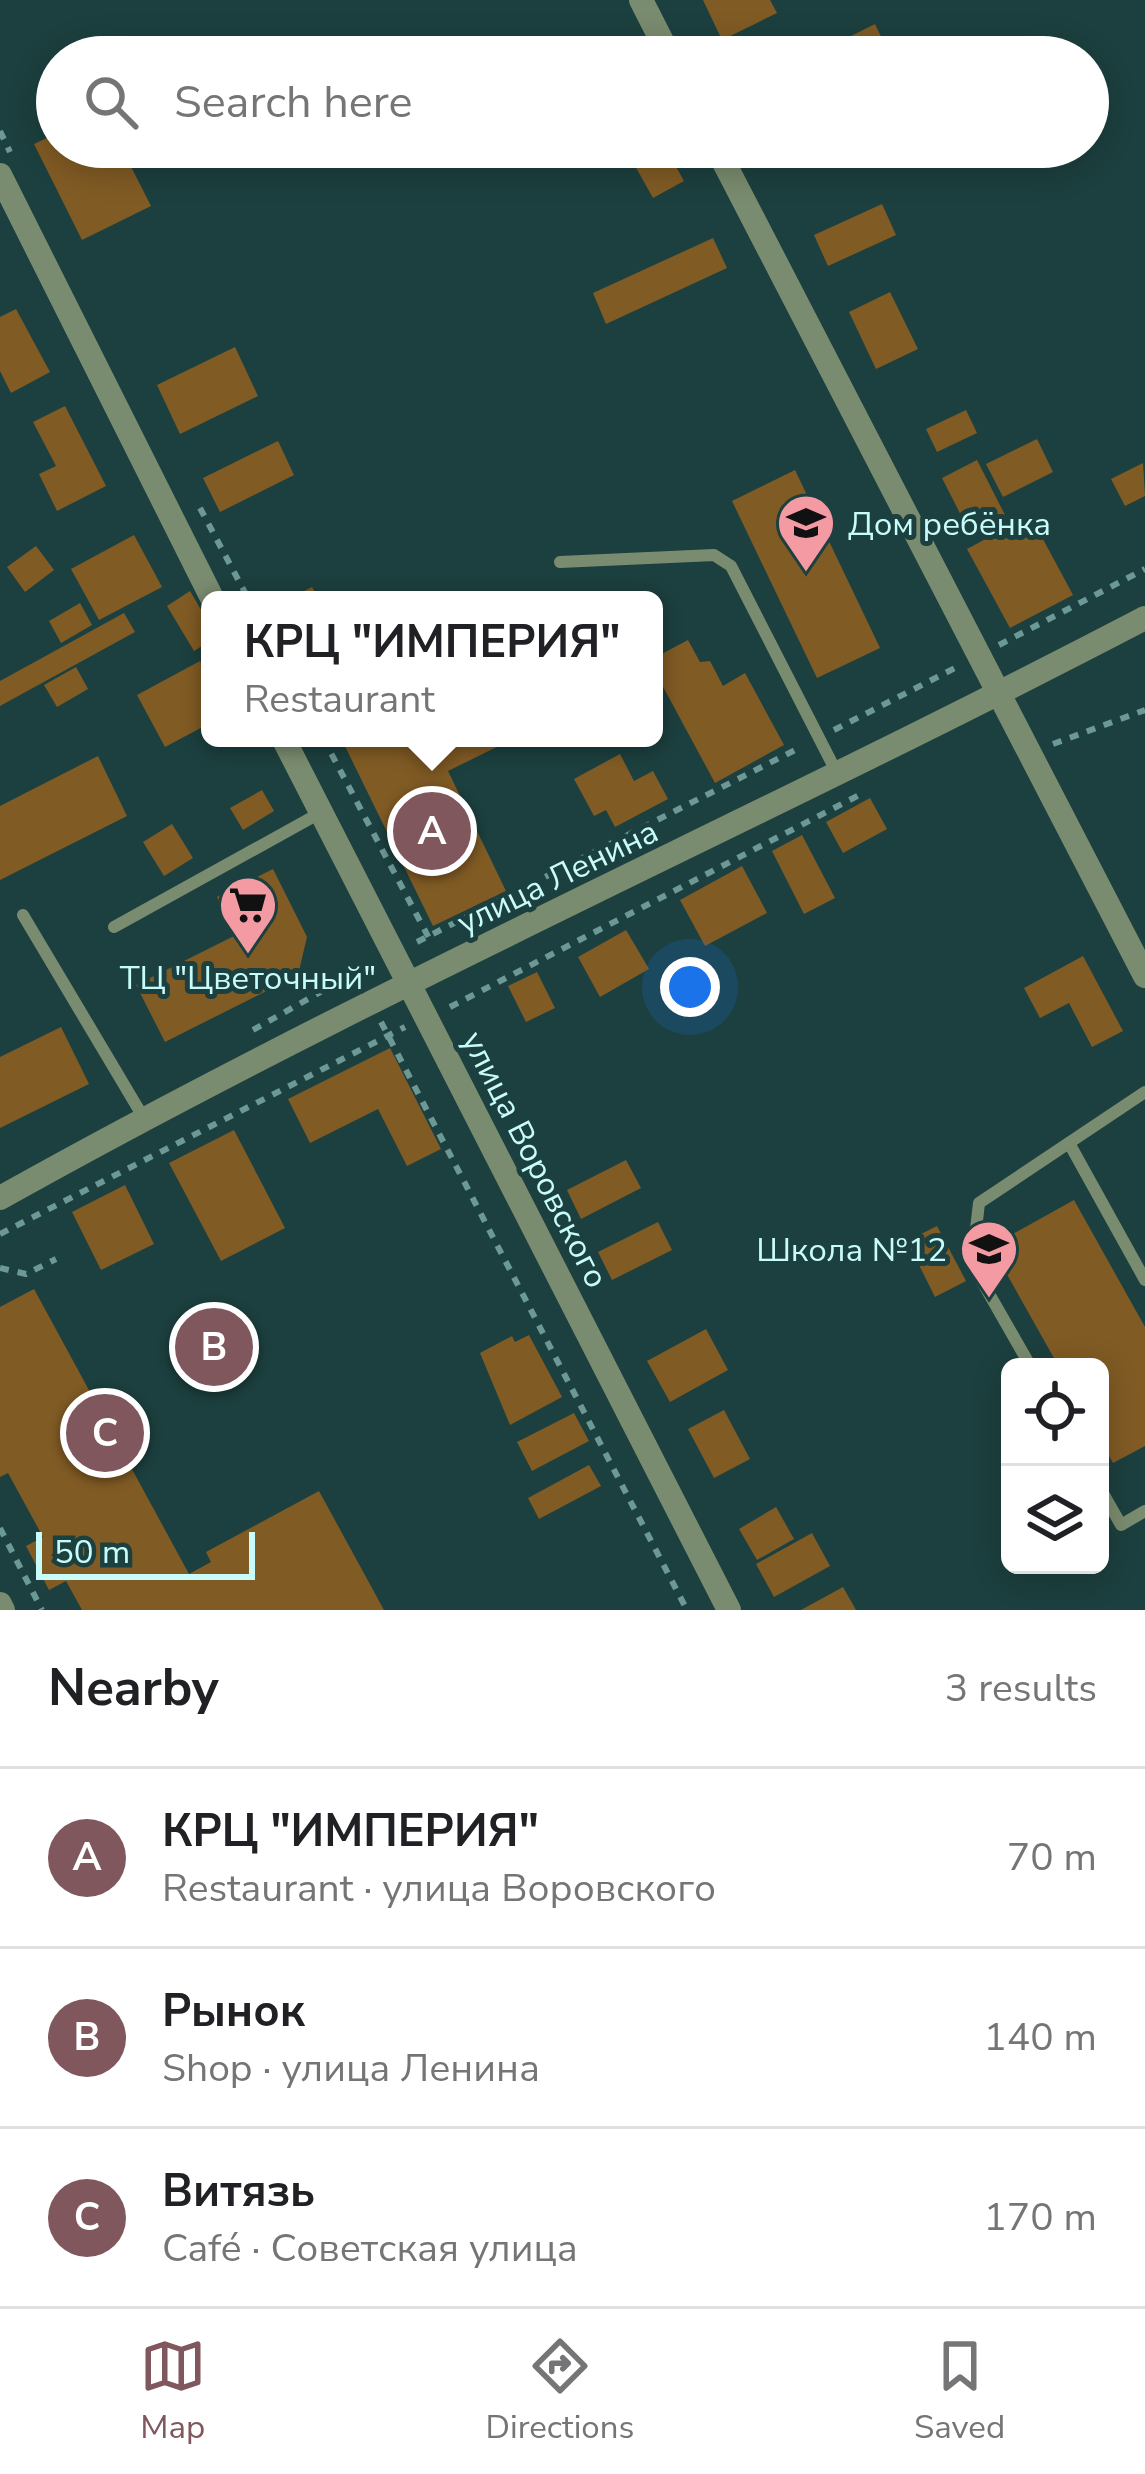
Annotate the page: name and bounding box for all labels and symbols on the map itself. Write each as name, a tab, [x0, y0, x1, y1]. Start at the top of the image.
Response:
school or university icon: Дом ребёнка	[775, 492, 837, 574]
place label: Дом ребёнка	[848, 502, 1051, 547]
pin: A	[393, 786, 471, 876]
street label: улица Ленина	[450, 809, 666, 946]
supermarket icon: ТЦ "Цветочный"	[217, 874, 279, 956]
place label: ТЦ "Цветочный"	[120, 956, 376, 1001]
your location	[660, 957, 720, 1017]
street label: улица Воровского	[450, 1024, 619, 1296]
school or university icon: Школа №12	[958, 1218, 1020, 1300]
place label: Школа №12	[756, 1228, 947, 1273]
pin: B	[175, 1302, 253, 1392]
pin: C	[66, 1388, 144, 1478]
scale bar	[36, 1526, 255, 1579]

